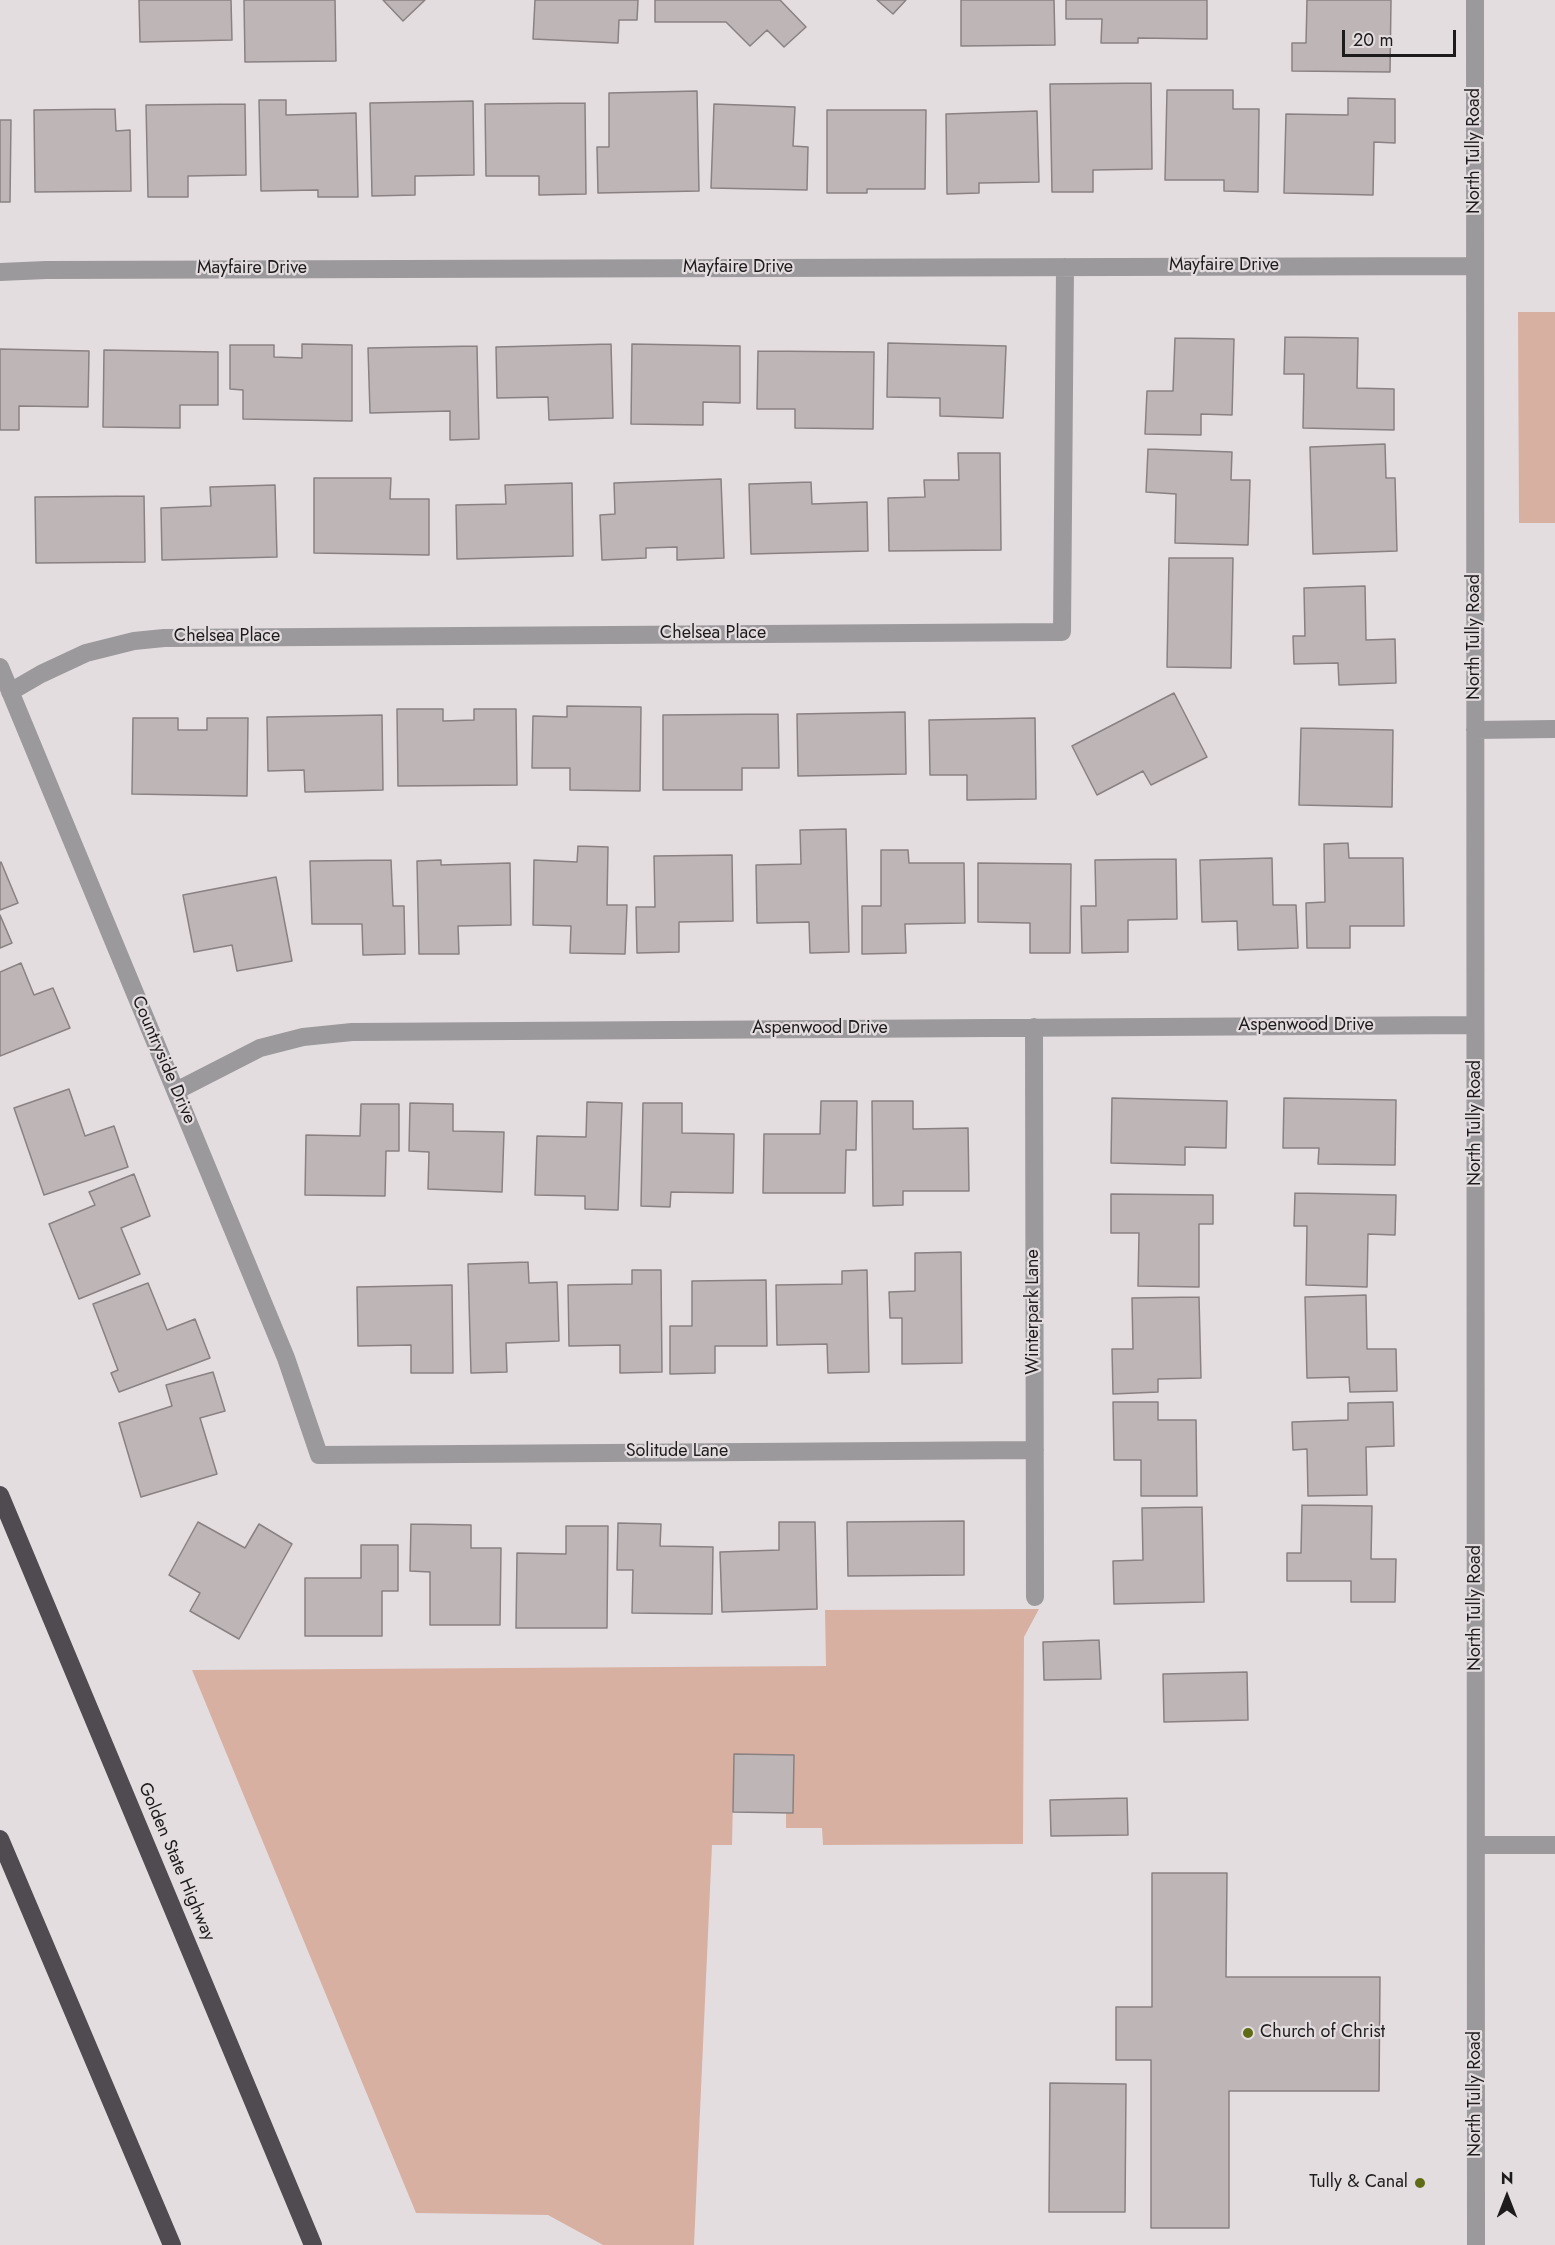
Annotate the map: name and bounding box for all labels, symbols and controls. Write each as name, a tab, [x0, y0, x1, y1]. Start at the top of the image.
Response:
scale bar	[1345, 18, 1459, 56]
text: 20 m	[1353, 27, 1393, 53]
street label: North Tully Road	[1464, 88, 1486, 214]
street label: Mayfaire Drive	[1169, 255, 1279, 277]
street label: Mayfaire Drive	[683, 257, 793, 279]
street label: Mayfaire Drive	[197, 258, 307, 280]
street label: North Tully Road	[1464, 574, 1486, 700]
street label: Chelsea Place	[660, 623, 766, 645]
street label: Chelsea Place	[174, 626, 280, 648]
street label: Countryside Drive	[126, 993, 200, 1127]
street label: Aspenwood Drive	[1238, 1015, 1374, 1037]
street label: Aspenwood Drive	[752, 1018, 888, 1040]
street label: North Tully Road	[1465, 1060, 1487, 1186]
street label: Winterpark Lane	[1023, 1249, 1045, 1375]
street label: Solitude Lane	[626, 1441, 728, 1463]
street label: North Tully Road	[1465, 1545, 1487, 1671]
street label: Golden State Highway	[133, 1780, 219, 1944]
place label: Church of Christ	[1260, 2022, 1385, 2044]
marker: Church of Christ	[1241, 2026, 1255, 2040]
street label: North Tully Road	[1465, 2031, 1487, 2157]
north arrow	[1477, 2167, 1537, 2227]
text: N	[1501, 2167, 1513, 2190]
place label: Tully & Canal	[1309, 2172, 1408, 2194]
marker: Tully & Canal	[1413, 2176, 1427, 2190]

